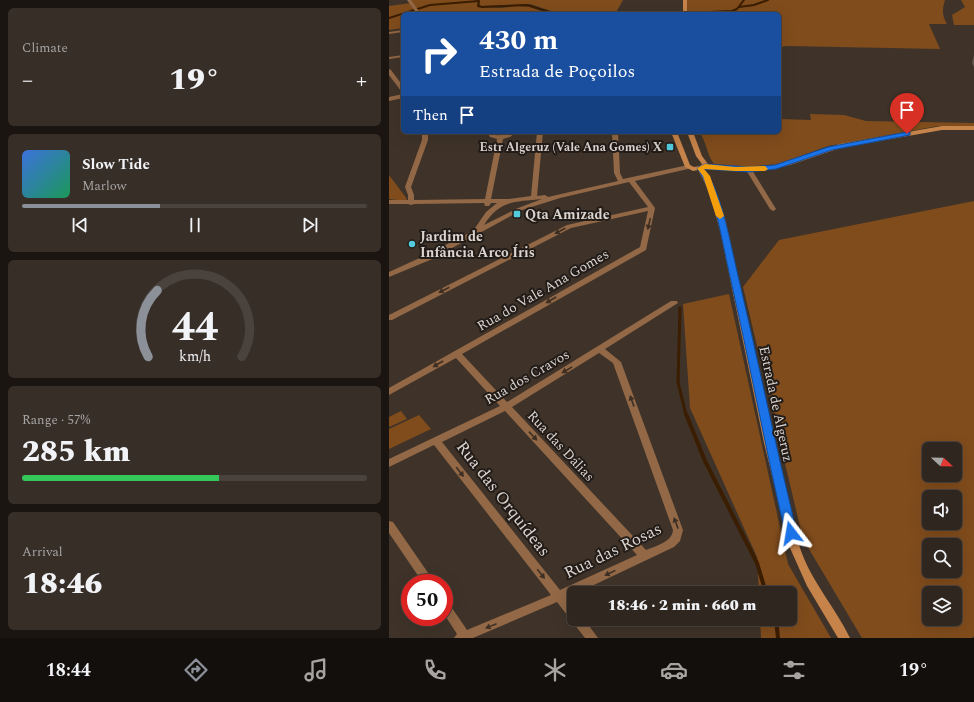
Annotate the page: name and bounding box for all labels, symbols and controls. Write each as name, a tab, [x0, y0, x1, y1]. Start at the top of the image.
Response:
text: 430 m	[479, 19, 558, 62]
icon: right	[413, 28, 465, 80]
text: Climate	[22, 38, 68, 58]
text: 19°	[169, 57, 220, 103]
text: Estrada de Poçoilos	[479, 58, 635, 85]
text: −	[22, 64, 33, 97]
text: +	[356, 64, 367, 97]
pin	[890, 93, 924, 134]
icon: arrive	[896, 99, 918, 121]
text: Then	[413, 104, 448, 127]
icon: arrive	[456, 104, 478, 126]
place label: Estr Algeruz (Vale Ana Gomes) X	[480, 138, 663, 157]
marker: Estr Algeruz (Vale Ana Gomes) X	[665, 142, 675, 152]
text: Slow Tide	[82, 153, 150, 176]
text: Marlow	[82, 176, 127, 196]
place label: Qta Amizade	[525, 204, 610, 225]
marker: Qta Amizade	[512, 209, 522, 219]
icon: previous	[69, 214, 91, 236]
icon: pause	[184, 214, 206, 236]
icon: next	[299, 214, 321, 236]
one-way arrow	[645, 218, 651, 231]
place label: Jardim de Infância Arco Íris	[420, 226, 535, 263]
one-way arrow	[554, 228, 566, 234]
marker: Jardim de Infância Arco Íris	[407, 239, 417, 249]
street label: Rua do Vale Ana Gomes	[473, 244, 613, 336]
one-way arrow	[438, 287, 450, 293]
text: 44	[171, 296, 218, 359]
one-way arrow	[545, 297, 557, 304]
street label: Rua dos Cravos	[480, 344, 574, 410]
street label: Estrada de Algeruz	[753, 344, 799, 464]
text: km/h	[178, 346, 211, 368]
one-way arrow	[432, 361, 444, 368]
one-way arrow	[561, 367, 573, 374]
one-way arrow	[628, 394, 634, 406]
street label: Rua das Dálias	[522, 406, 600, 486]
text: Range · 57%	[22, 410, 90, 430]
text: 285 km	[22, 429, 130, 475]
one-way arrow	[528, 431, 538, 441]
street label: Rua das Orquídeas	[449, 435, 557, 563]
north arrow	[922, 442, 962, 482]
map controls	[922, 442, 962, 626]
one-way arrow	[456, 466, 465, 477]
button: sound	[922, 490, 962, 530]
position arrow	[770, 512, 812, 554]
street label: Rua das Rosas	[560, 516, 666, 586]
one-way arrow	[672, 517, 678, 529]
button: search	[922, 538, 962, 578]
text: Arrival	[22, 542, 63, 562]
text: 18:46	[22, 561, 102, 607]
one-way arrow	[536, 568, 545, 579]
one-way arrow	[604, 570, 615, 576]
speed limit sign: 50	[401, 574, 453, 626]
button: layers	[922, 586, 962, 626]
text: 18:46 · 2 min · 660 m	[608, 594, 756, 617]
one-way arrow	[484, 623, 496, 629]
icon: directions	[182, 656, 210, 684]
icon: music	[302, 656, 330, 684]
icon: phone	[421, 656, 449, 684]
icon: climate	[541, 656, 569, 684]
icon: car	[660, 656, 688, 684]
icon: filters	[780, 656, 808, 684]
text: 18:44	[46, 657, 91, 684]
text: 19°	[899, 657, 928, 684]

